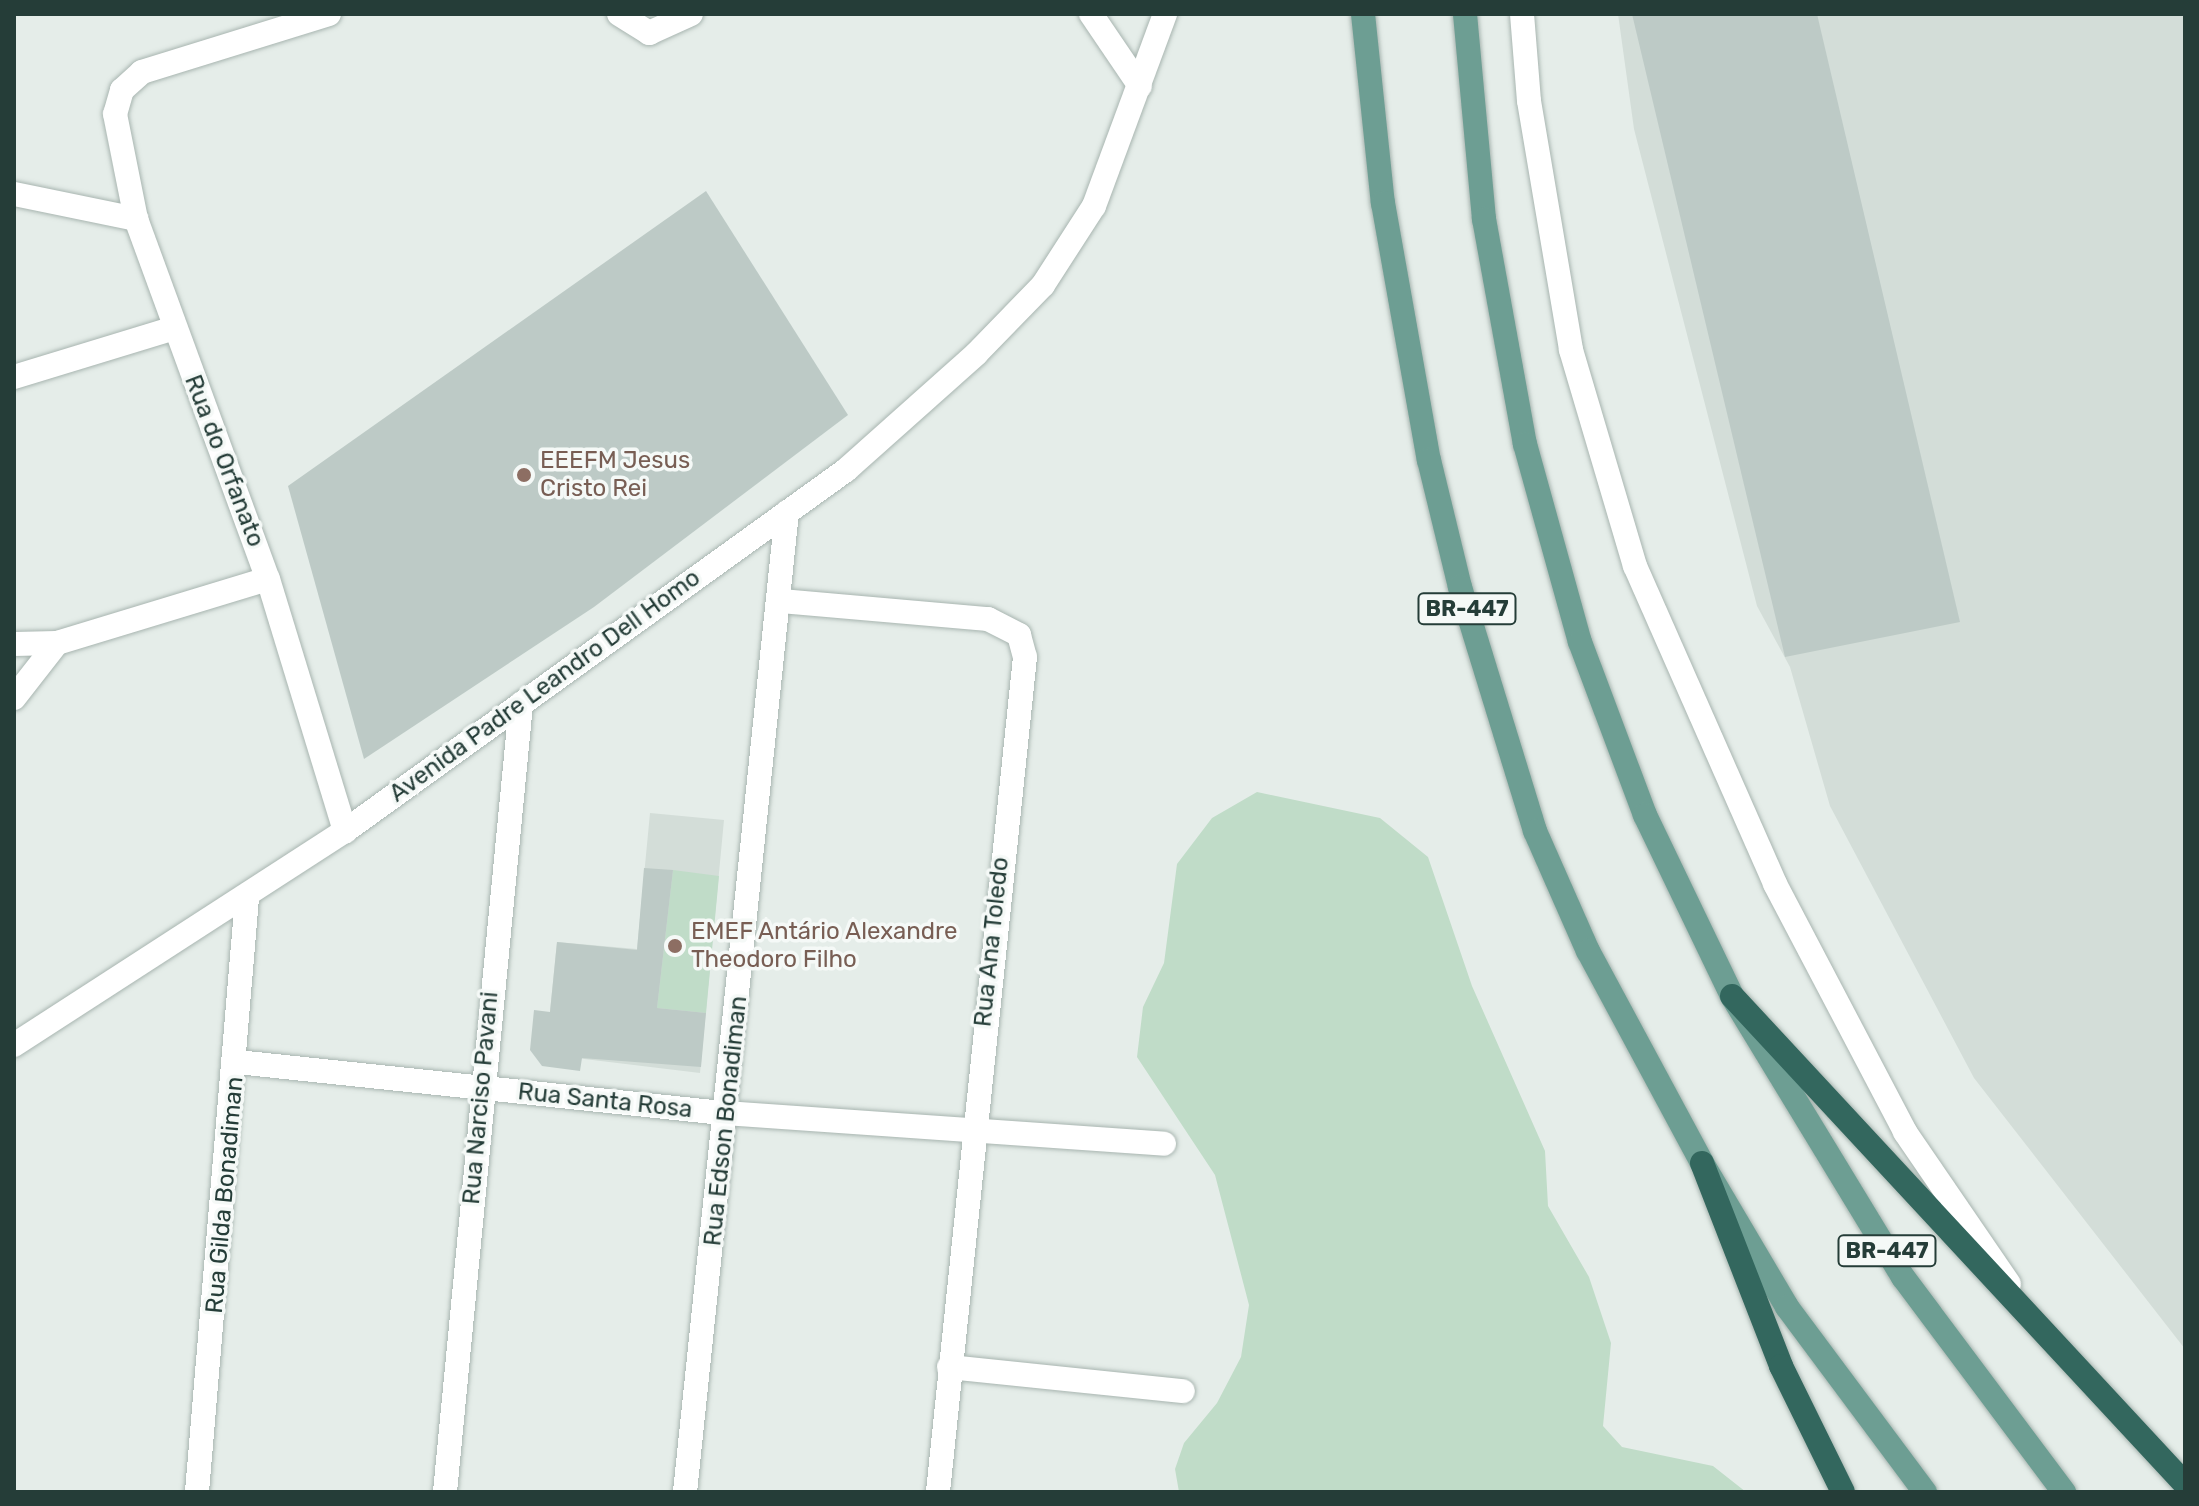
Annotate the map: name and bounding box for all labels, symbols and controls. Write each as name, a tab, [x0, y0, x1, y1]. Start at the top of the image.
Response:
street label: Rua do Orfanato	[178, 371, 270, 551]
place label: EEEFM Jesus Cristo Rei	[540, 447, 690, 503]
marker: EEEFM Jesus Cristo Rei	[515, 466, 533, 484]
street label: Avenida Padre Leandro Dell Homo	[384, 564, 706, 808]
road number: BR-447	[1417, 591, 1517, 627]
street label: Rua Ana Toledo	[969, 855, 1015, 1029]
place label: EMEF Antário Alexandre Theodoro Filho	[691, 918, 959, 974]
marker: EMEF Antário Alexandre Theodoro Filho	[666, 937, 684, 955]
street label: Rua Narciso Pavani	[457, 990, 505, 1206]
street label: Rua Edson Bonadiman	[699, 995, 753, 1247]
street label: Rua Gilda Bonadiman	[200, 1075, 250, 1315]
street label: Rua Santa Rosa	[516, 1078, 694, 1124]
road number: BR-447	[1837, 1233, 1937, 1269]

